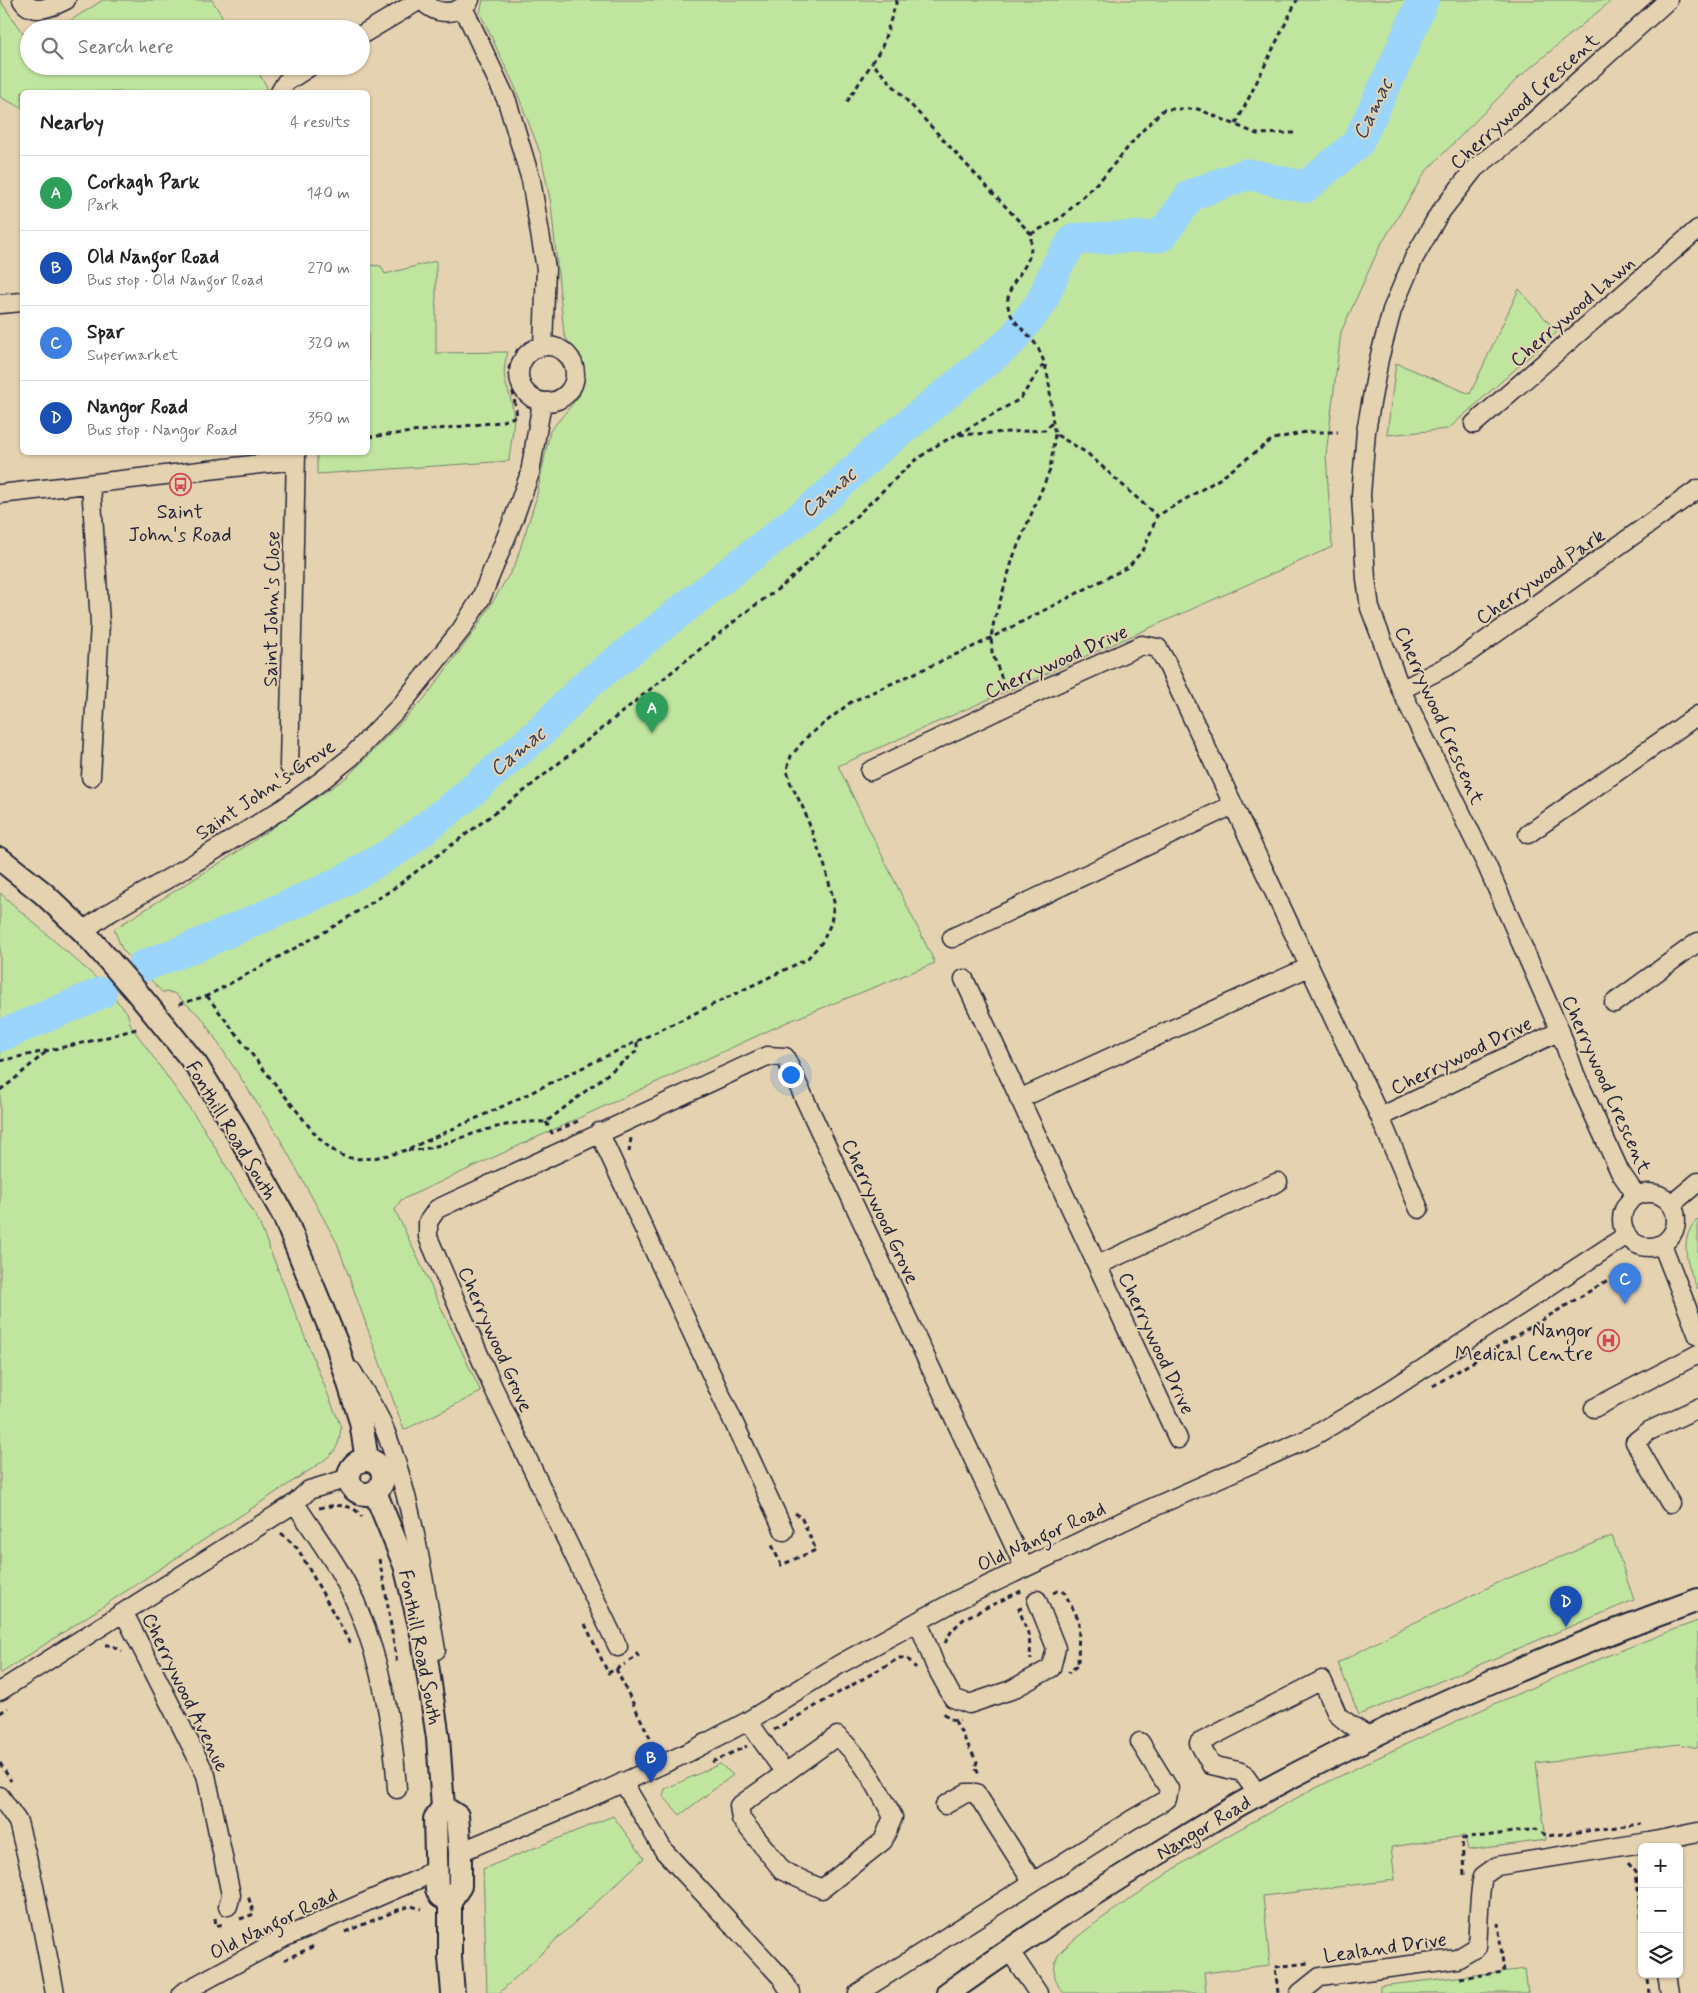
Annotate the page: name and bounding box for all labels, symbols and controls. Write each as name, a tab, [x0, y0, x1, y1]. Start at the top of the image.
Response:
search box	[20, 20, 370, 75]
street label: Cherrywood Crescent	[1444, 28, 1606, 177]
icon: search	[38, 34, 66, 62]
text: Search here	[78, 35, 174, 60]
water label: Camac	[1346, 73, 1400, 144]
text: Nearby	[40, 109, 104, 137]
text: 4 results	[290, 112, 350, 133]
text: Corkagh Park	[87, 170, 200, 195]
text: A	[51, 183, 61, 204]
text: 140 m	[306, 183, 350, 204]
text: Park	[87, 195, 119, 216]
text: Old Nangor Road	[87, 245, 219, 270]
street label: Cherrywood Lawn	[1505, 250, 1641, 374]
text: B	[51, 258, 61, 279]
text: 270 m	[307, 258, 350, 279]
text: Bus stop · Old Nangor Road	[87, 270, 263, 291]
text: Spar	[87, 320, 125, 345]
text: C	[50, 333, 62, 354]
text: 320 m	[308, 333, 350, 354]
text: Supermarket	[87, 345, 178, 366]
text: Nangor Road	[87, 395, 188, 420]
text: D	[50, 408, 62, 429]
text: 350 m	[308, 408, 350, 429]
text: Bus stop · Nangor Road	[87, 420, 237, 441]
water label: Camac	[795, 460, 863, 524]
bus stop icon: Saint John's Road	[168, 473, 192, 497]
place label: Saint John's Road	[128, 499, 232, 549]
street label: Cherrywood Park	[1471, 523, 1611, 632]
street label: Saint John's Close	[258, 531, 287, 687]
street label: Cherrywood Drive	[981, 619, 1133, 706]
street label: Cherrywood Crescent	[1387, 622, 1490, 809]
pin: A	[636, 692, 668, 733]
water label: Camac	[484, 719, 553, 783]
street label: Saint John's Grove	[191, 733, 341, 847]
street label: Cherrywood Crescent	[1554, 991, 1657, 1178]
street label: Cherrywood Drive	[1386, 1010, 1537, 1102]
street label: Fonthill Road South	[179, 1056, 283, 1205]
your location	[778, 1062, 804, 1088]
street label: Cherrywood Grove	[834, 1135, 925, 1289]
street label: Cherrywood Grove	[450, 1262, 539, 1417]
pin: C	[1609, 1263, 1641, 1304]
street label: Cherrywood Drive	[1111, 1268, 1200, 1419]
place label: Nangor Medical Centre	[1455, 1318, 1593, 1368]
hospital icon: Nangor Medical Centre	[1597, 1329, 1621, 1353]
street label: Old Nangor Road	[973, 1496, 1111, 1581]
street label: Fonthill Road South	[391, 1567, 448, 1727]
pin: D	[1550, 1586, 1582, 1627]
street label: Cherrywood Avenue	[134, 1609, 235, 1777]
pin: B	[635, 1742, 667, 1783]
street label: Nangor Road	[1151, 1789, 1257, 1868]
map controls	[1638, 1843, 1683, 1978]
button: +	[1638, 1843, 1683, 1888]
street label: Old Nangor Road	[205, 1882, 343, 1969]
button: −	[1638, 1888, 1683, 1933]
street label: Lealand Drive	[1322, 1926, 1449, 1970]
button: layers	[1638, 1933, 1683, 1978]

